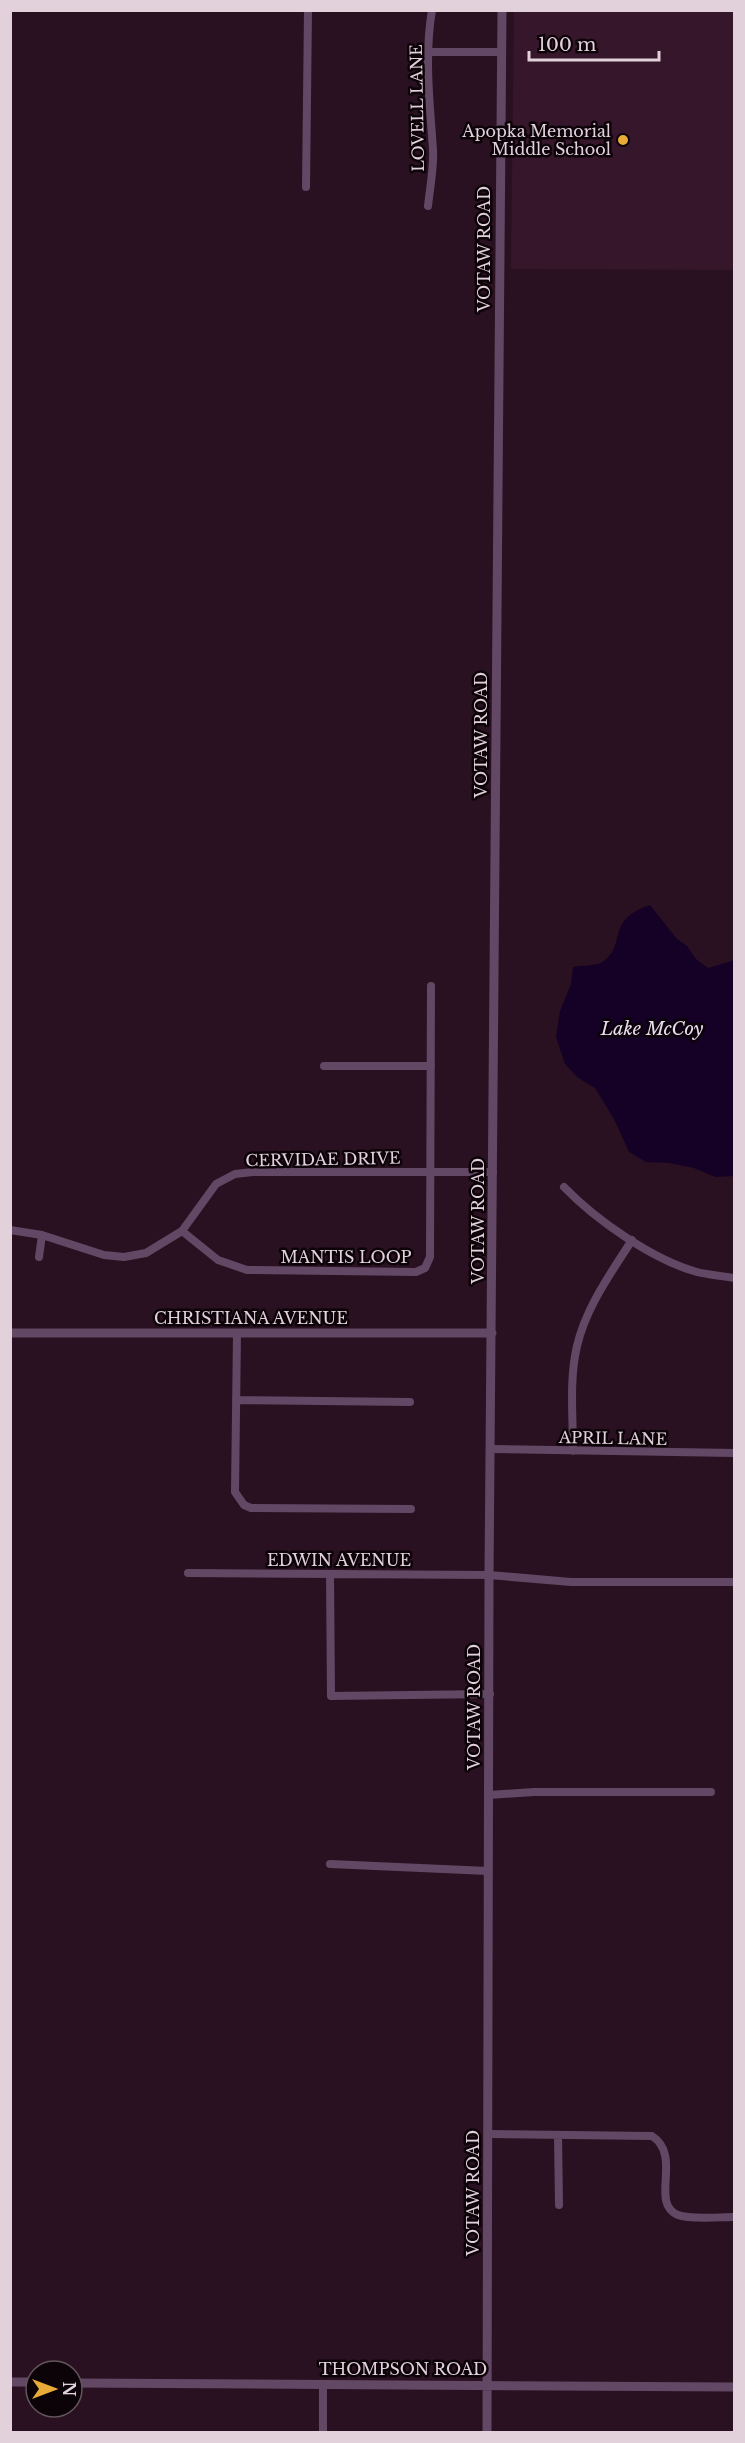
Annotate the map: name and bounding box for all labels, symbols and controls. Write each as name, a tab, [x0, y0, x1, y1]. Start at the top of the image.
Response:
scale bar	[529, 24, 660, 62]
text: 100 m	[538, 34, 596, 56]
street label: LOVELL LANE	[406, 44, 428, 172]
place label: Apopka Memorial Middle School	[461, 121, 611, 159]
marker: Apopka Memorial Middle School	[616, 133, 630, 147]
street label: VOTAW ROAD	[474, 186, 494, 313]
street label: VOTAW ROAD	[471, 672, 491, 799]
water label: Lake McCoy	[600, 1018, 704, 1040]
street label: CERVIDAE DRIVE	[245, 1148, 401, 1170]
street label: VOTAW ROAD	[468, 1158, 488, 1285]
street label: MANTIS LOOP	[280, 1247, 412, 1267]
street label: CHRISTIANA AVENUE	[154, 1308, 348, 1328]
street label: APRIL LANE	[558, 1427, 667, 1449]
street label: EDWIN AVENUE	[267, 1550, 411, 1570]
street label: VOTAW ROAD	[464, 1644, 484, 1771]
street label: VOTAW ROAD	[463, 2130, 483, 2257]
north arrow	[24, 2359, 84, 2419]
street label: THOMPSON ROAD	[319, 2359, 487, 2379]
text: N	[59, 2381, 79, 2397]

